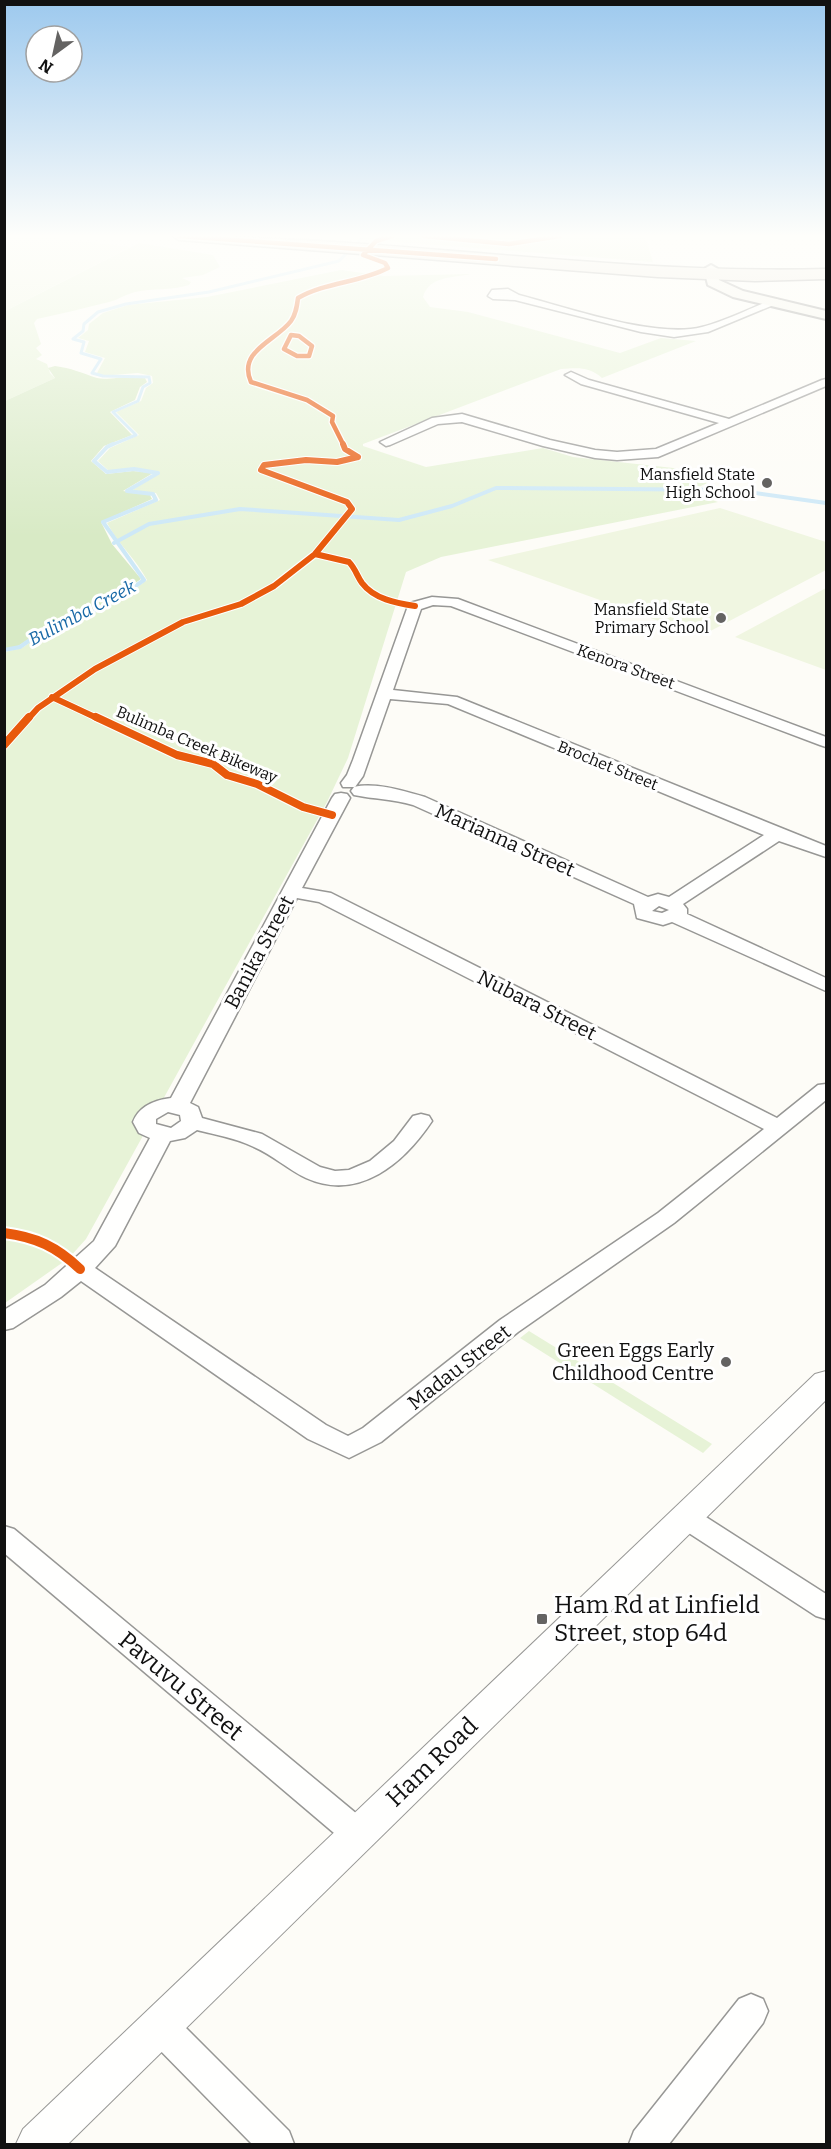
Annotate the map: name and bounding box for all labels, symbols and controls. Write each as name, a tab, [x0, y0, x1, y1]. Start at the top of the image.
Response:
north arrow	[24, 24, 84, 84]
text: N	[36, 55, 56, 77]
place label: Mansfield State High School	[640, 465, 755, 502]
marker: Mansfield State High School	[760, 476, 774, 490]
water label: Bulimba Creek	[25, 575, 140, 650]
place label: Mansfield State Primary School	[594, 600, 709, 637]
marker: Mansfield State Primary School	[714, 611, 728, 625]
street label: Kenora Street	[574, 640, 677, 693]
street label: Bulimba Creek Bikeway	[113, 702, 281, 787]
street label: Brochet Street	[555, 737, 661, 794]
street label: Marianna Street	[431, 798, 579, 882]
street label: Banika Street	[219, 892, 299, 1012]
street label: Nubara Street	[473, 965, 601, 1045]
street label: Madau Street	[403, 1319, 515, 1415]
place label: Green Eggs Early Childhood Centre	[552, 1338, 714, 1385]
marker: Green Eggs Early Childhood Centre	[719, 1355, 733, 1369]
place label: Ham Rd at Linfield Street, stop 64d	[554, 1591, 760, 1647]
marker: Ham Rd at Linfield Street, stop 64d	[535, 1612, 549, 1626]
street label: Pavuvu Street	[113, 1626, 249, 1746]
street label: Ham Road	[381, 1712, 483, 1812]

